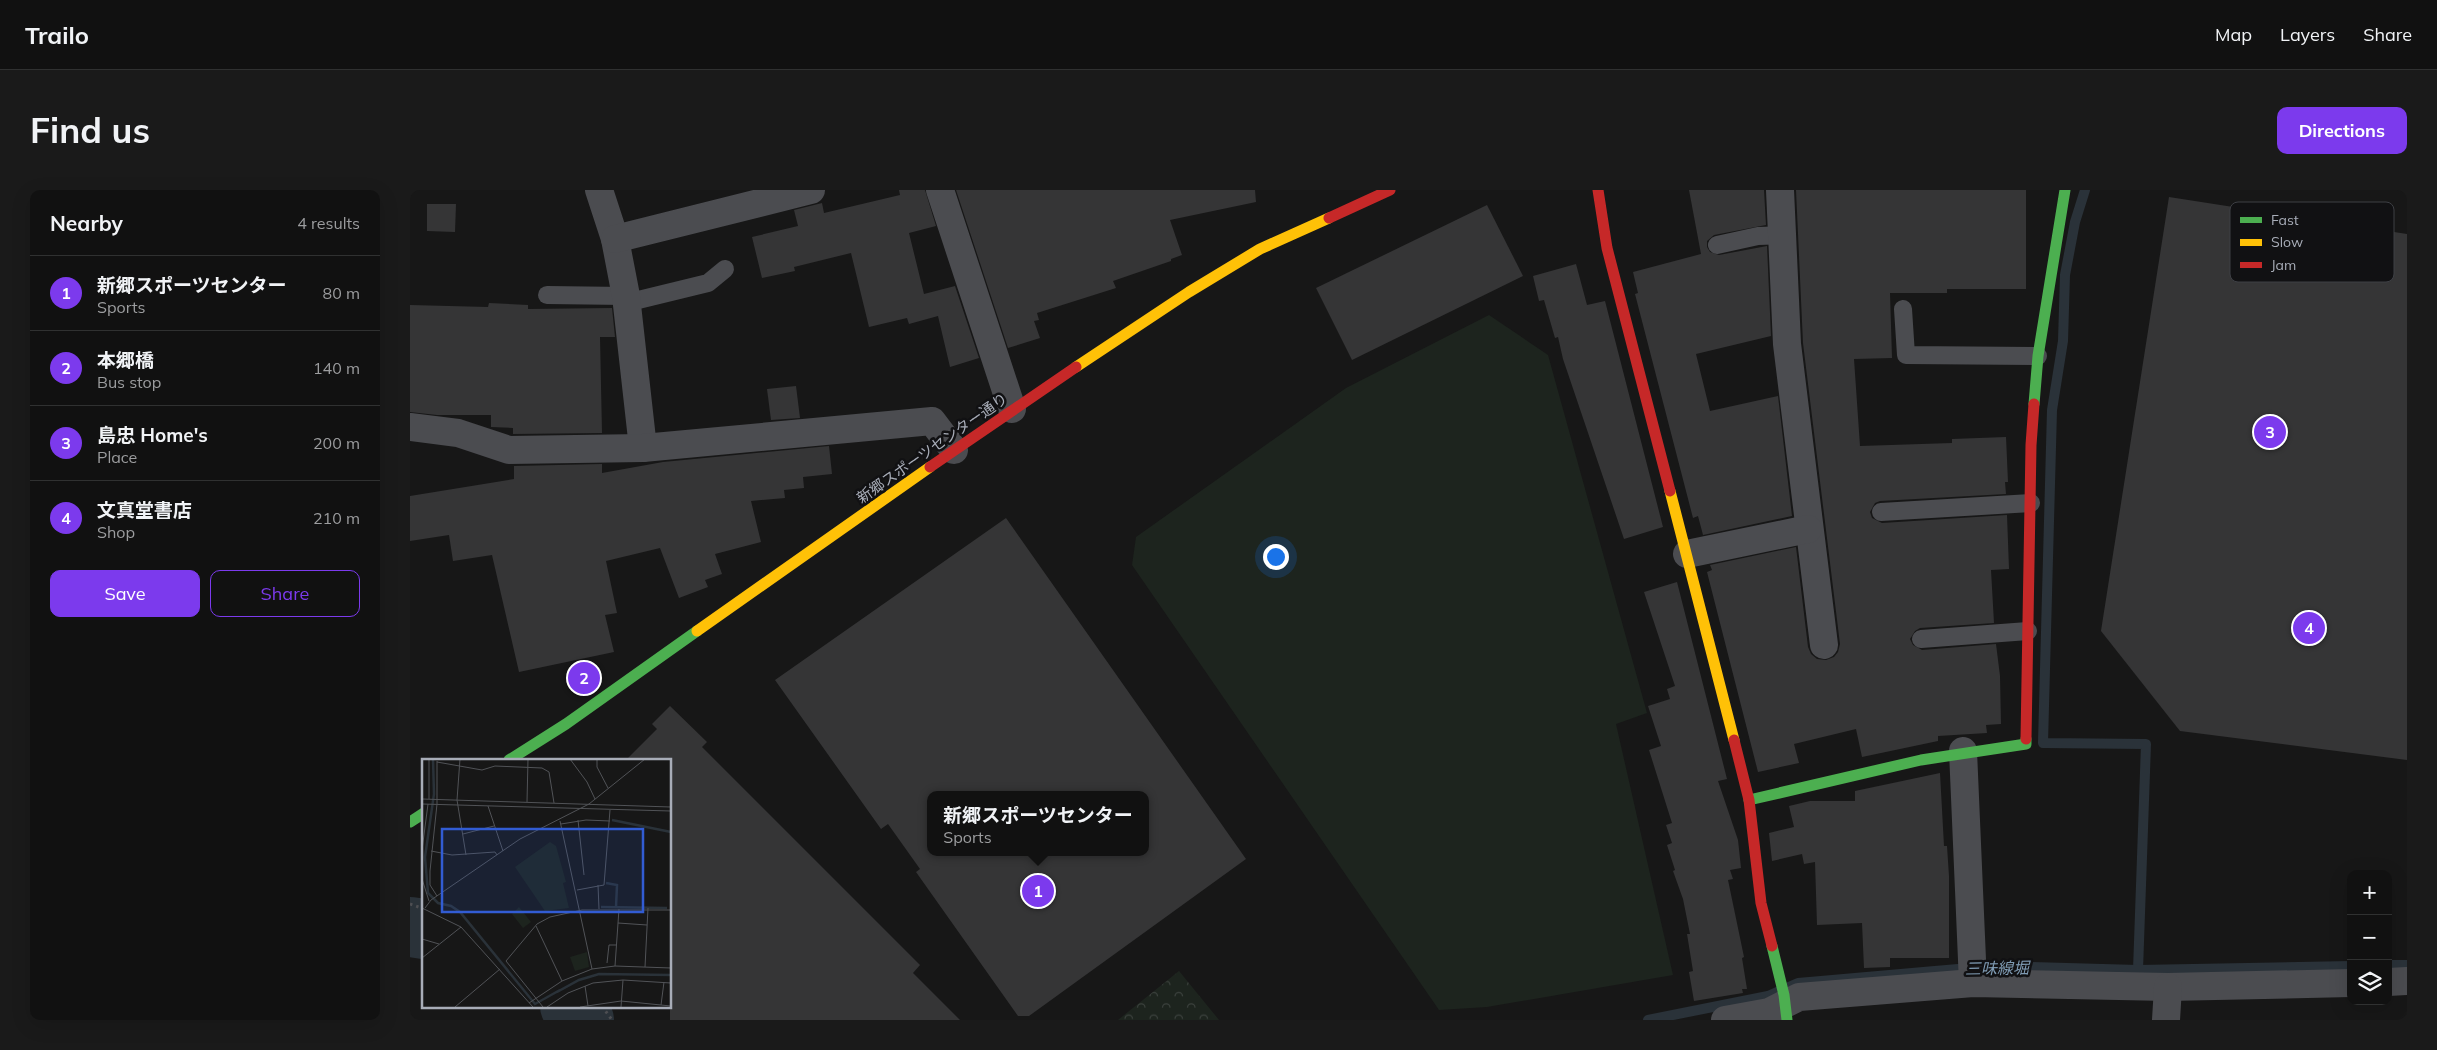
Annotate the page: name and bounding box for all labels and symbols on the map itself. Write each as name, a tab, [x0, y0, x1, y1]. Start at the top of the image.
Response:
legend	[2230, 202, 2394, 282]
text: Fast	[2271, 211, 2299, 229]
text: Slow	[2271, 233, 2303, 251]
text: Jam	[2271, 256, 2296, 274]
street label: 新郷スポーツセンター通り	[853, 389, 1011, 507]
pin: 3	[2254, 413, 2286, 451]
your location	[1263, 544, 1289, 570]
pin: 4	[2293, 609, 2325, 647]
pin: 2	[568, 659, 600, 697]
inset map	[422, 759, 671, 1008]
pin: 1	[1022, 872, 1054, 910]
water label: 三味線堀	[1965, 957, 2032, 979]

